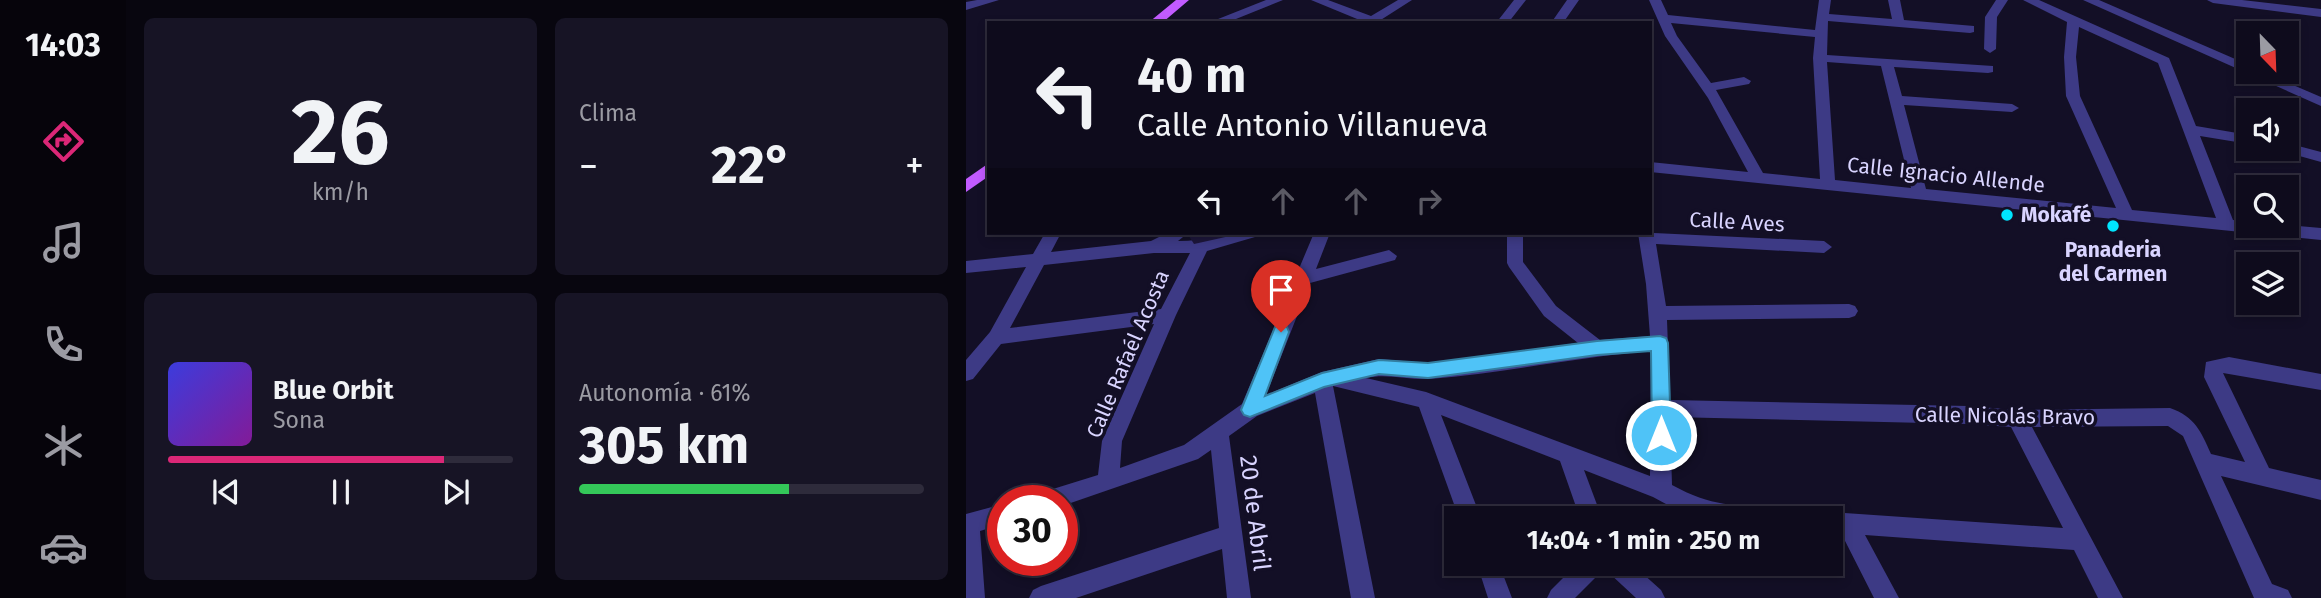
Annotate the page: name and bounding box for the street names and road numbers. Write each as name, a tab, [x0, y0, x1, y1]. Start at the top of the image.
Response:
street label: Calle Ignacio Allende	[1846, 152, 2046, 198]
street label: Calle Aves	[1689, 207, 1786, 237]
street label: Calle Rafaél Acosta	[1081, 266, 1175, 442]
street label: Calle Nicolás Bravo	[1915, 401, 2095, 431]
street label: 20 de Abril	[1234, 453, 1276, 573]

